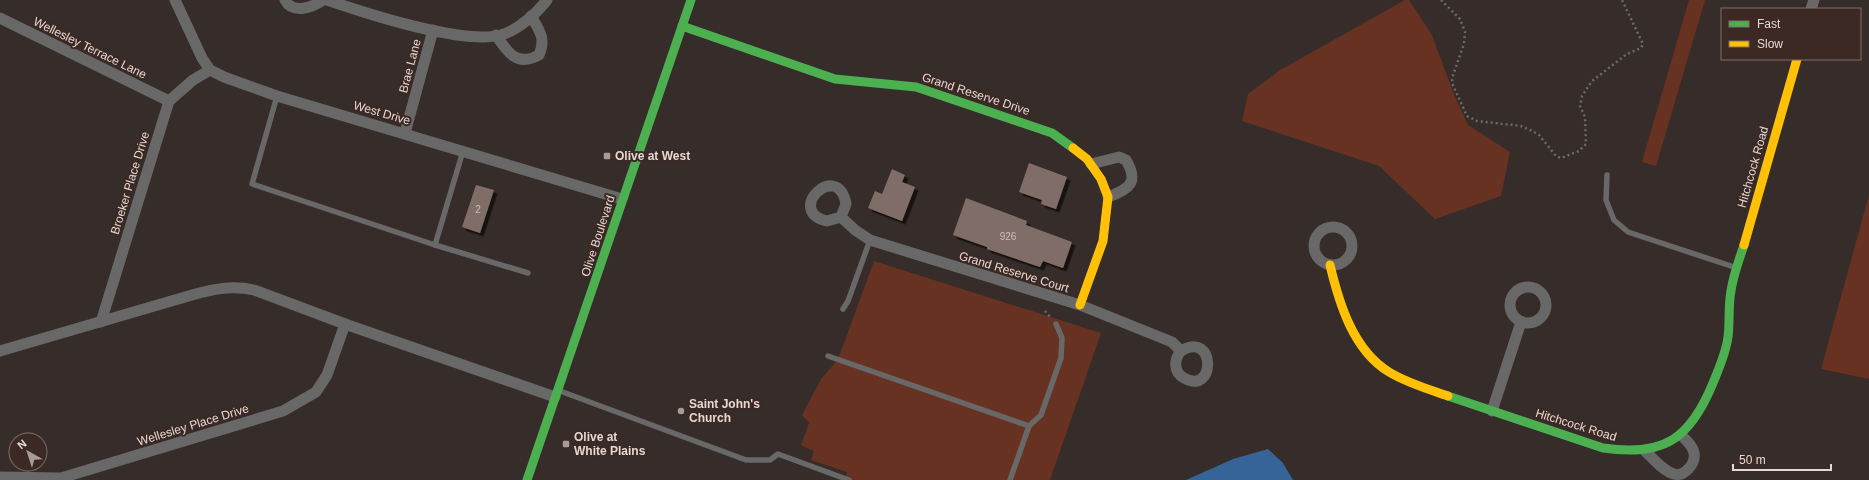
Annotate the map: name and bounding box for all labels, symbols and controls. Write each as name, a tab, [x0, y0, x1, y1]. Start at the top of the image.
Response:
legend	[1721, 8, 1861, 60]
street label: Wellesley Terrace Lane	[31, 14, 149, 82]
text: Fast	[1757, 17, 1781, 31]
street label: Brae Lane	[396, 37, 424, 95]
text: Slow	[1757, 37, 1783, 51]
street label: Grand Reserve Drive	[920, 70, 1032, 118]
street label: West Drive	[352, 98, 412, 128]
street label: Hitchcock Road	[1735, 125, 1771, 209]
street label: Broeker Place Drive	[108, 130, 152, 236]
place label: Olive at West	[615, 149, 690, 163]
marker: Olive at West	[602, 151, 612, 161]
street label: Olive Boulevard	[578, 194, 618, 278]
house number: 2	[475, 204, 481, 215]
house number: 926	[1000, 231, 1017, 242]
street label: Grand Reserve Court	[957, 249, 1071, 296]
place label: Saint John's Church	[689, 397, 760, 425]
street label: Wellesley Place Drive	[136, 401, 251, 449]
marker: Saint John's Church	[676, 406, 686, 416]
street label: Hitchcock Road	[1534, 406, 1618, 444]
place label: Olive at White Plains	[574, 430, 646, 458]
north arrow	[8, 432, 48, 472]
text: N	[15, 437, 29, 451]
marker: Olive at White Plains	[561, 439, 571, 449]
scale bar	[1733, 446, 1831, 472]
text: 50 m	[1739, 453, 1766, 467]

